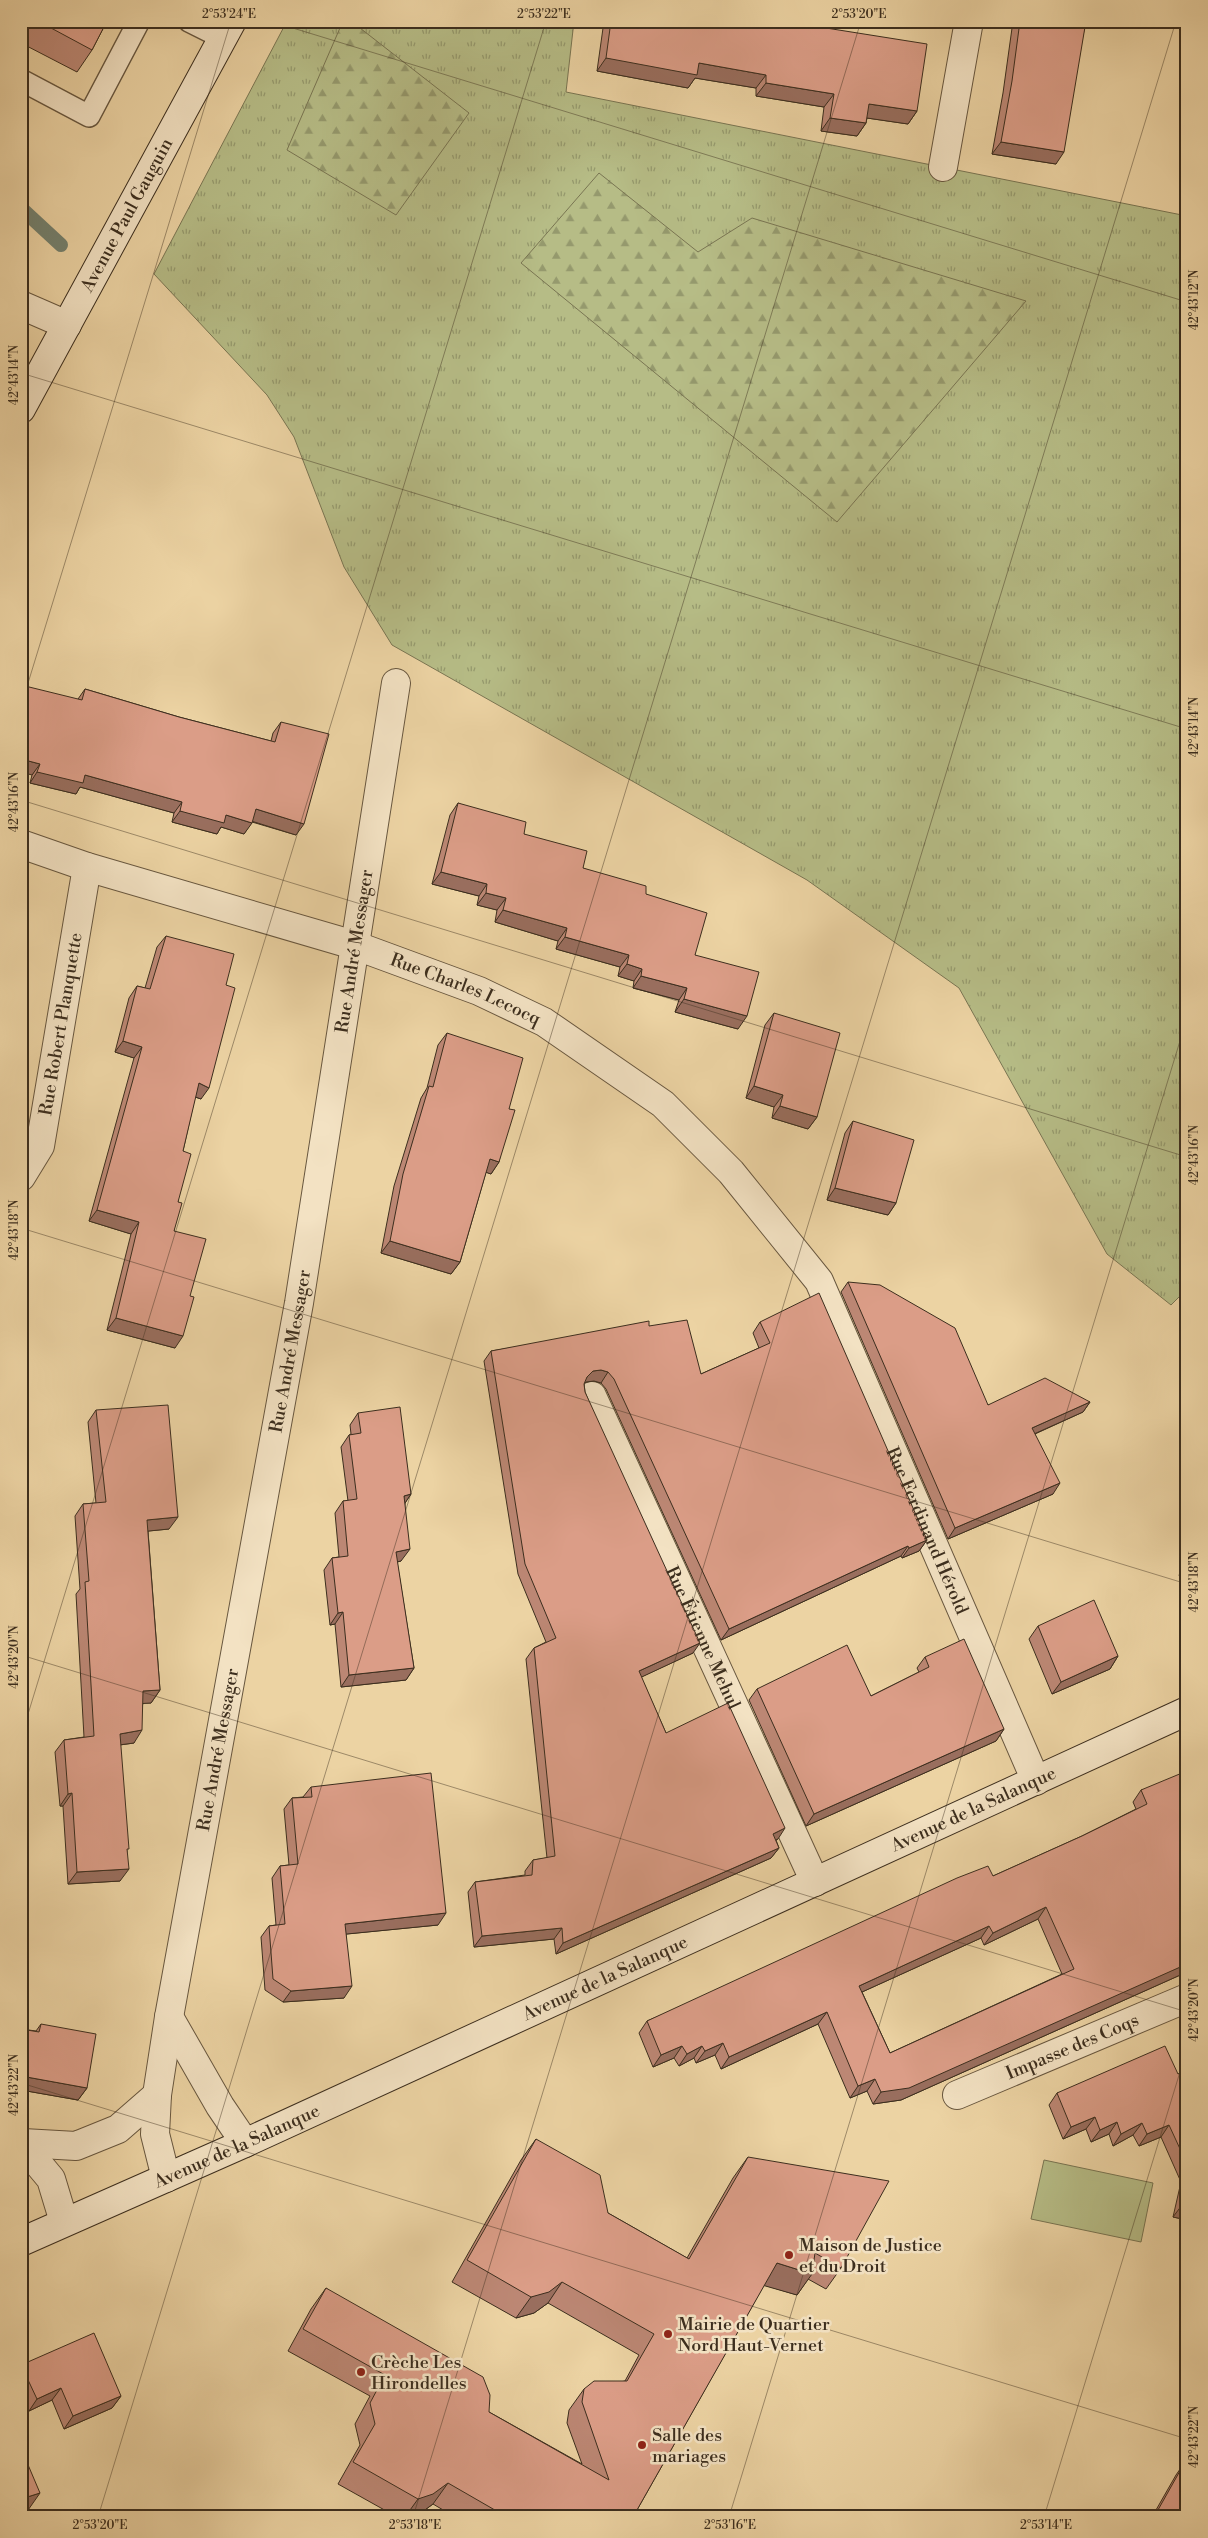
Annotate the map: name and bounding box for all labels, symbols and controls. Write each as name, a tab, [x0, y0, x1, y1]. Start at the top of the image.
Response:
text: 2°53'24"E	[202, 7, 256, 22]
text: 2°53'22"E	[517, 7, 571, 22]
text: 2°53'20"E	[832, 7, 886, 22]
street label: Avenue Paul Gauguin	[75, 134, 178, 297]
text: 42°43'12"N	[1187, 270, 1202, 330]
text: 42°43'14"N	[7, 345, 22, 405]
text: 42°43'14"N	[1187, 697, 1202, 757]
text: 42°43'16"N	[7, 772, 22, 832]
street label: Rue André Messager	[330, 868, 379, 1035]
street label: Rue Robert Planquette	[34, 931, 88, 1117]
street label: Rue Charles Lecocq	[387, 948, 545, 1031]
text: 42°43'16"N	[1187, 1125, 1202, 1185]
text: 42°43'18"N	[7, 1200, 22, 1260]
street label: Rue André Messager	[265, 1268, 316, 1435]
street label: Rue Ferdinand Hérold	[880, 1443, 974, 1619]
text: 42°43'18"N	[1187, 1552, 1202, 1612]
street label: Rue Étienne Mehul	[660, 1563, 746, 1714]
text: 42°43'20"N	[7, 1625, 22, 1689]
street label: Rue André Messager	[192, 1666, 244, 1833]
street label: Avenue de la Salanque	[886, 1762, 1060, 1858]
street label: Avenue de la Salanque	[518, 1930, 692, 2027]
text: 42°43'20"N	[1187, 1978, 1202, 2042]
street label: Impasse des Coqs	[1002, 2009, 1143, 2085]
text: 42°43'22"N	[7, 2054, 22, 2116]
street label: Avenue de la Salanque	[149, 2099, 323, 2194]
place label: Maison de Justice et du Droit	[799, 2234, 942, 2278]
marker: Maison de Justice et du Droit	[783, 2249, 795, 2261]
place label: Mairie de Quartier Nord Haut-Vernet	[678, 2313, 830, 2357]
marker: Mairie de Quartier Nord Haut-Vernet	[662, 2328, 674, 2340]
place label: Crèche Les Hirondelles	[371, 2351, 467, 2395]
marker: Crèche Les Hirondelles	[355, 2366, 367, 2378]
text: 42°43'22"N	[1187, 2406, 1202, 2468]
place label: Salle des mariages	[652, 2424, 726, 2468]
marker: Salle des mariages	[636, 2439, 648, 2451]
text: 2°53'20"E	[73, 2518, 127, 2533]
text: 2°53'18"E	[389, 2518, 441, 2533]
text: 2°53'16"E	[704, 2518, 756, 2533]
text: 2°53'14"E	[1020, 2518, 1072, 2533]

